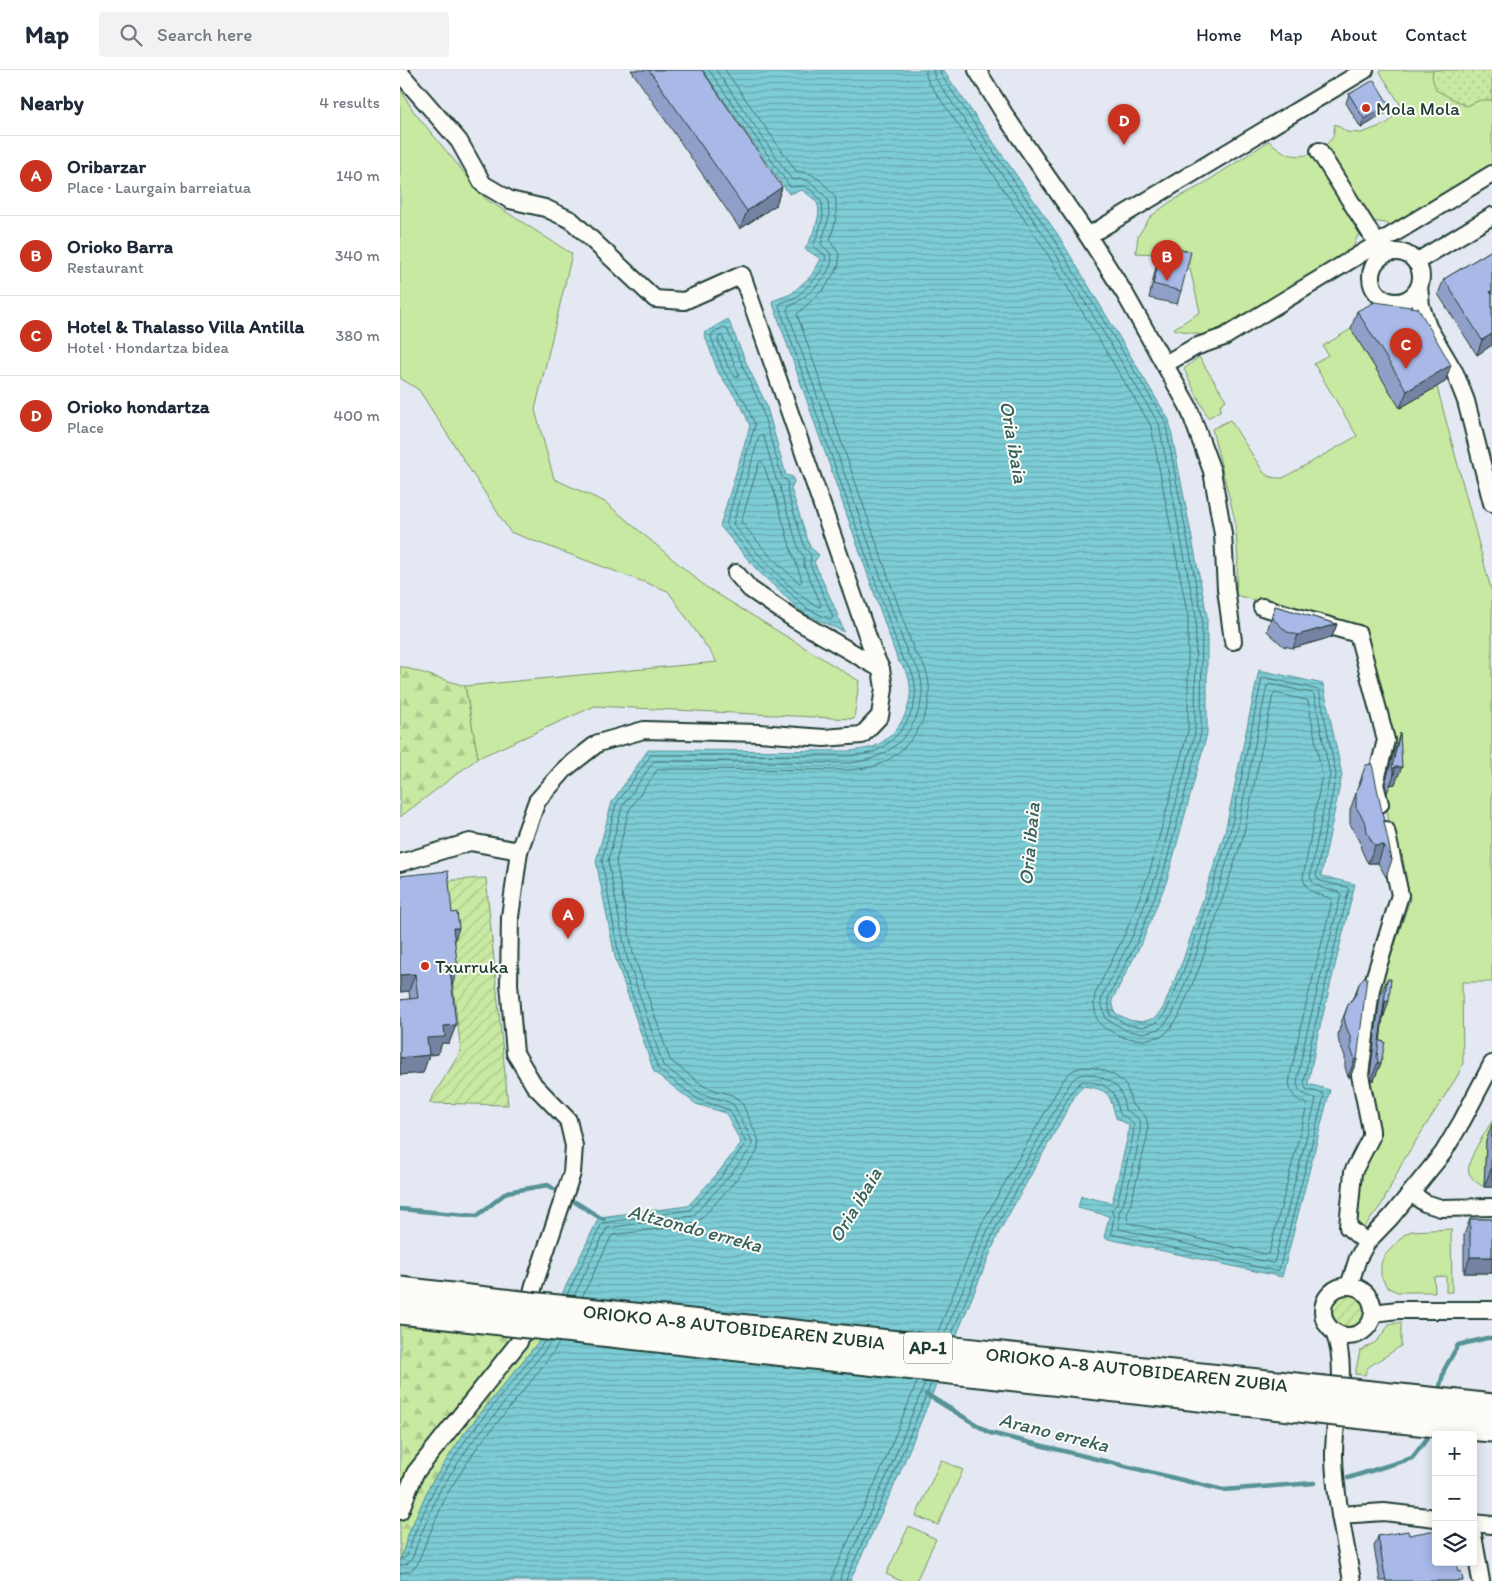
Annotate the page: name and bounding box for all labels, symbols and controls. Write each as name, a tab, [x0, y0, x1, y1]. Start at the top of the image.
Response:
search box	[99, 12, 449, 57]
text: Map	[25, 20, 69, 49]
icon: search	[117, 21, 145, 49]
text: Search here	[157, 23, 252, 46]
text: Home	[1196, 24, 1242, 46]
text: Map	[1270, 24, 1303, 46]
text: About	[1331, 24, 1377, 46]
text: Contact	[1405, 24, 1467, 46]
text: Nearby	[20, 90, 84, 115]
text: 4 results	[319, 93, 380, 112]
place label: Mola Mola	[1376, 97, 1460, 120]
marker: Mola Mola	[1360, 102, 1372, 114]
pin: D	[1108, 104, 1140, 145]
text: Oribarzar	[67, 155, 146, 178]
text: A	[31, 166, 41, 185]
text: 140 m	[336, 166, 380, 185]
text: Place · Laurgain barreiatua	[67, 178, 251, 197]
text: Orioko Barra	[67, 235, 173, 258]
pin: B	[1151, 240, 1183, 281]
text: B	[31, 246, 41, 265]
text: 340 m	[335, 246, 380, 265]
text: Restaurant	[67, 258, 144, 277]
text: Hotel & Thalasso Villa Antilla	[67, 315, 304, 338]
text: C	[31, 326, 41, 345]
text: 380 m	[336, 326, 380, 345]
pin: C	[1390, 328, 1422, 369]
text: Hotel · Hondartza bidea	[67, 338, 229, 357]
text: Orioko hondartza	[67, 395, 210, 418]
water label: Oria ibaia	[995, 399, 1033, 486]
text: D	[31, 406, 41, 425]
text: 400 m	[334, 406, 380, 425]
text: Place	[67, 418, 104, 437]
water label: Oria ibaia	[1013, 801, 1045, 887]
pin: A	[552, 898, 584, 939]
your location	[854, 916, 880, 942]
place label: Txurruka	[435, 955, 509, 978]
marker: Txurruka	[419, 960, 431, 972]
water label: Oria ibaia	[823, 1163, 887, 1247]
water label: Altzondo erreka	[626, 1199, 765, 1258]
street label: ORIOKO A-8 AUTOBIDEAREN ZUBIA	[582, 1299, 886, 1354]
road number: AP-1	[904, 1332, 952, 1364]
street label: ORIOKO A-8 AUTOBIDEAREN ZUBIA	[984, 1342, 1289, 1397]
water label: Arano erreka	[997, 1407, 1112, 1457]
map controls	[1432, 1431, 1477, 1566]
button: +	[1432, 1431, 1477, 1476]
button: −	[1432, 1476, 1477, 1521]
button: layers	[1432, 1521, 1477, 1566]

